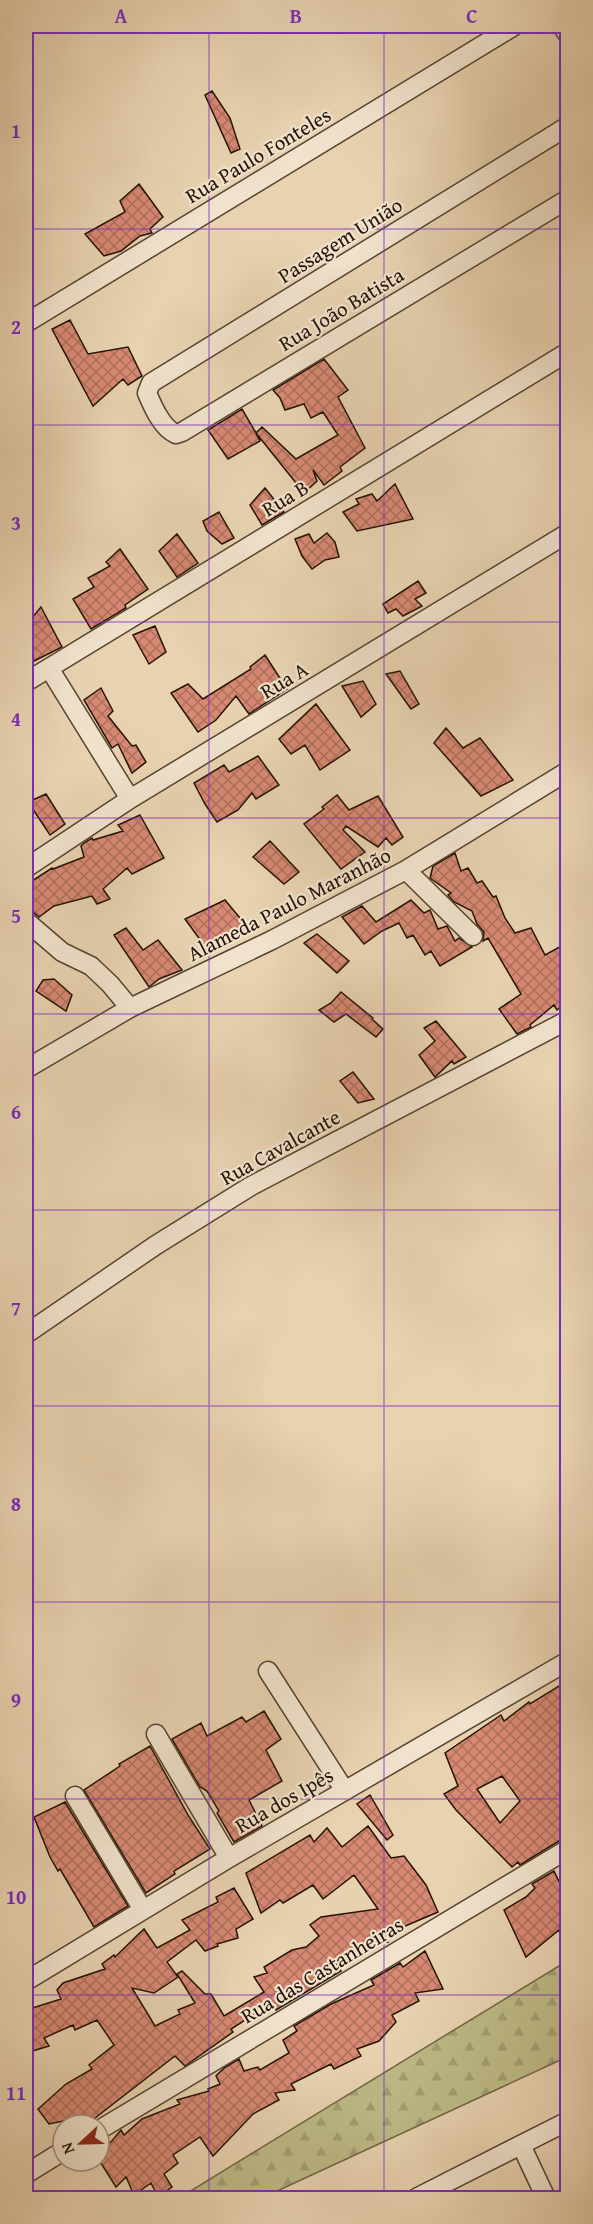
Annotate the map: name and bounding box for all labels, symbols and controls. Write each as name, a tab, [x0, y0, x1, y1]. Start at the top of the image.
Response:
text: A	[115, 1, 128, 30]
text: B	[290, 1, 302, 30]
text: C	[466, 1, 478, 30]
street label: Rua Paulo Fonteles	[179, 99, 337, 211]
text: 1	[11, 116, 21, 145]
street label: Passagem União	[272, 189, 408, 291]
street label: Rua João Batista	[272, 259, 410, 359]
text: 2	[11, 312, 21, 341]
street label: Rua B	[256, 472, 314, 524]
text: 3	[11, 508, 21, 537]
street label: Rua A	[254, 654, 314, 706]
text: 4	[11, 704, 21, 733]
street label: Alameda Paulo Maranhão	[182, 839, 396, 969]
text: 5	[11, 901, 21, 930]
text: 6	[11, 1097, 21, 1126]
street label: Rua Cavalcante	[214, 1101, 346, 1193]
text: 7	[11, 1293, 21, 1322]
text: 8	[11, 1489, 21, 1518]
text: 9	[11, 1685, 21, 1714]
street label: Rua dos Ipês	[229, 1759, 339, 1841]
text: 10	[6, 1882, 26, 1911]
street label: Rua das Castanheiras	[235, 1909, 409, 2031]
text: 11	[6, 2078, 26, 2107]
north arrow	[51, 2113, 111, 2173]
text: N	[54, 2139, 80, 2158]

